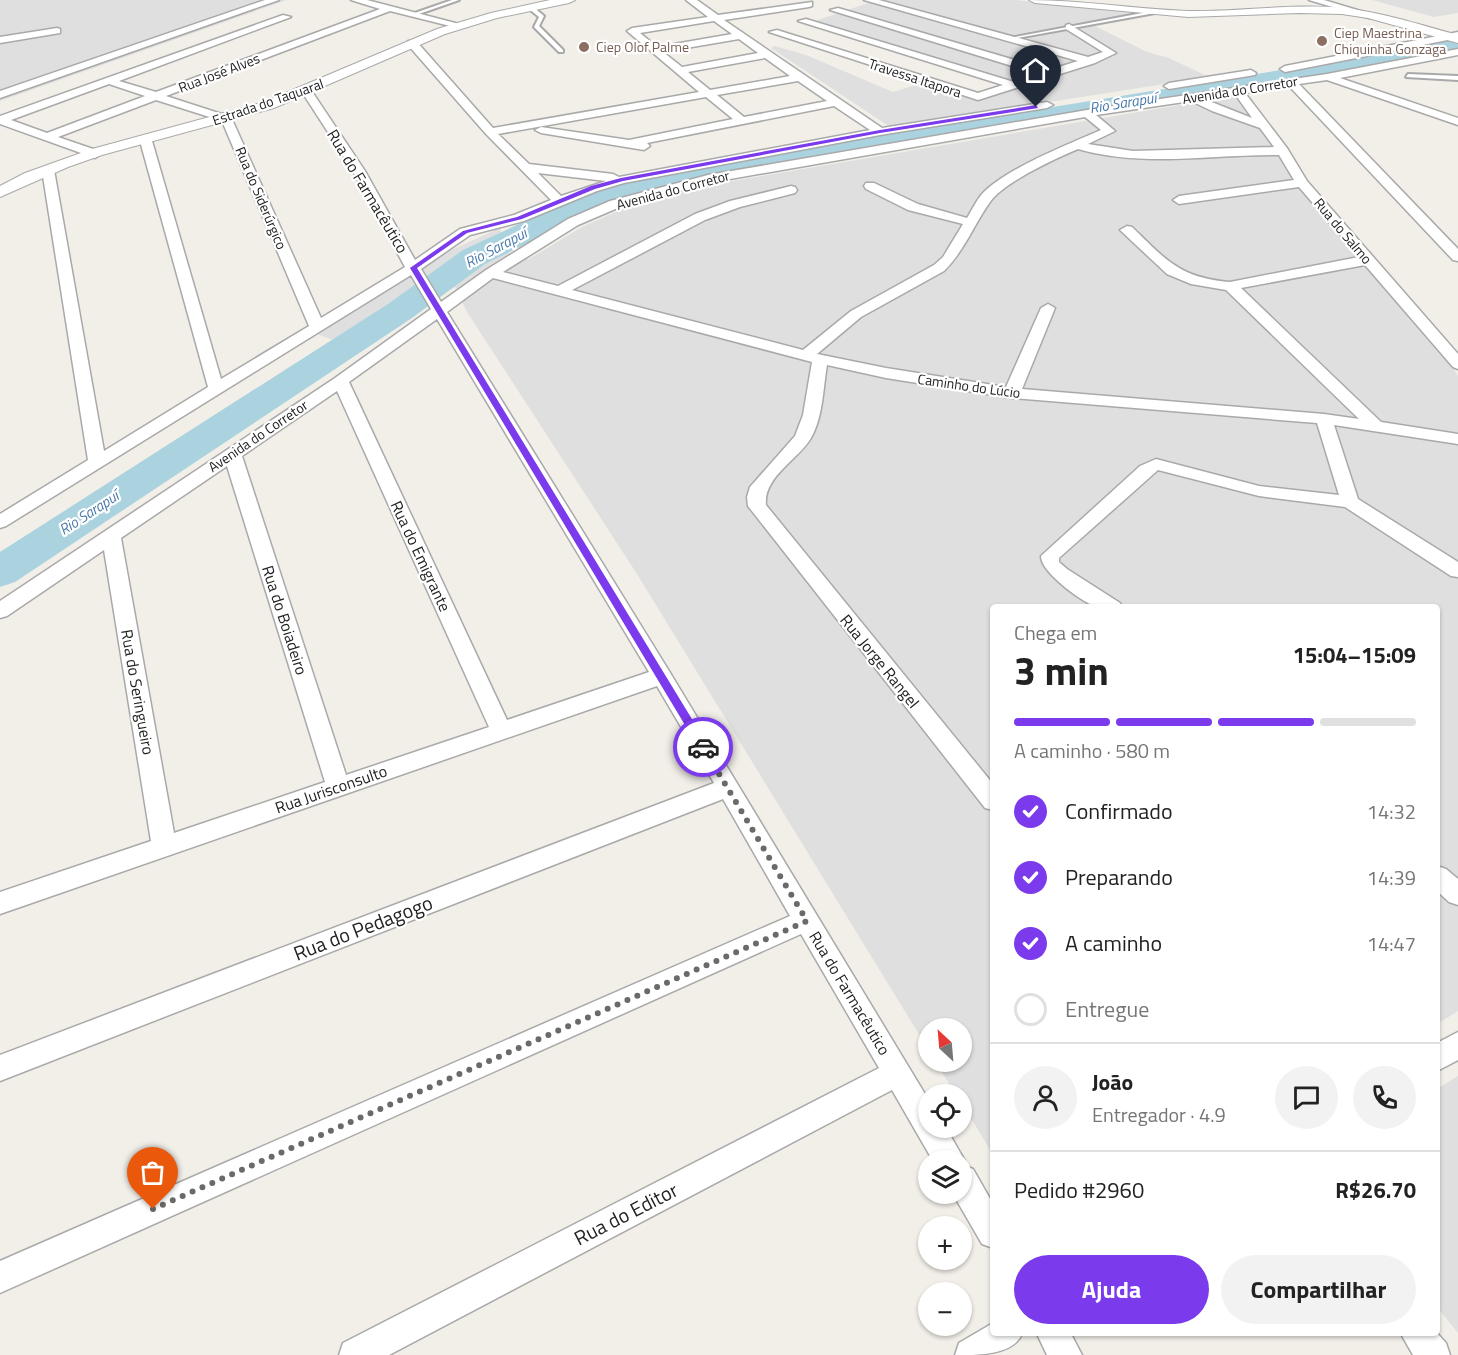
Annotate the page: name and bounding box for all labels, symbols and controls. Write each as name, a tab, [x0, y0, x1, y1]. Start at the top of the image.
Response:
place label: Ciep Maestrina Chiquinha Gonzaga	[1334, 22, 1446, 59]
marker: Ciep Maestrina Chiquinha Gonzaga	[1315, 34, 1329, 48]
place label: Ciep Olof Palme	[596, 36, 689, 57]
marker: Ciep Olof Palme	[577, 40, 591, 54]
pin	[1010, 45, 1061, 107]
street label: Rua José Alves	[175, 47, 263, 98]
street label: Travessa Itapora	[866, 53, 964, 102]
icon: home	[1019, 54, 1052, 87]
street label: Avenida do Corretor	[1181, 70, 1299, 109]
street label: Estrada do Taquaral	[209, 73, 326, 130]
water label: Rio Sarapuí	[1088, 85, 1162, 119]
street label: Rua do Farmacêutico	[321, 124, 415, 258]
street label: Rua do Siderúrgico	[230, 143, 293, 252]
street label: Avenida do Corretor	[614, 164, 732, 215]
street label: Rua do Salmo	[1309, 193, 1377, 268]
water label: Rio Sarapuí	[461, 220, 534, 274]
street label: Caminho do Lúcio	[916, 368, 1022, 403]
street label: Avenida do Corretor	[204, 394, 312, 477]
water label: Rio Sarapuí	[54, 482, 127, 541]
street label: Rua do Emigrante	[385, 497, 457, 615]
street label: Rua do Boiadeiro	[256, 562, 314, 678]
street label: Rua Jorge Rangel	[835, 609, 925, 713]
text: Chega em	[1014, 617, 1097, 648]
street label: Rua do Seringueiro	[115, 627, 161, 757]
text: 15:04–15:09	[1293, 638, 1416, 672]
text: 3 min	[1014, 641, 1109, 700]
courier	[673, 717, 733, 777]
icon: car	[687, 731, 720, 764]
text: A caminho · 580 m	[1014, 735, 1170, 766]
street label: Rua Jurisconsulto	[272, 759, 390, 819]
text: Confirmado	[1065, 794, 1173, 828]
icon: check	[1014, 795, 1047, 828]
text: 14:32	[1367, 796, 1416, 827]
text: Preparando	[1065, 860, 1173, 894]
icon: check	[1014, 861, 1047, 894]
text: 14:39	[1367, 862, 1416, 893]
street label: Rua do Pedagogo	[289, 887, 437, 968]
street label: Rua do Farmacêutico	[803, 926, 897, 1060]
text: A caminho	[1065, 926, 1162, 960]
icon: check	[1014, 927, 1047, 960]
text: 14:47	[1367, 928, 1416, 959]
text: Entregue	[1065, 992, 1149, 1026]
north arrow	[918, 1018, 972, 1072]
map controls	[918, 1018, 972, 1336]
text: João	[1092, 1065, 1133, 1099]
button: person	[1014, 1066, 1077, 1129]
button: chat	[1275, 1066, 1338, 1129]
button: phone	[1353, 1066, 1416, 1129]
button: locate	[918, 1084, 972, 1138]
text: Entregador · 4.9	[1092, 1099, 1226, 1130]
pin	[127, 1147, 178, 1209]
button: layers	[918, 1150, 972, 1204]
icon: bag	[136, 1156, 169, 1189]
text: Pedido #2960	[1014, 1173, 1144, 1207]
text: R$26.70	[1335, 1173, 1416, 1207]
street label: Rua do Editor	[568, 1174, 683, 1253]
button: +	[918, 1216, 972, 1270]
button: Ajuda	[1014, 1255, 1209, 1324]
button: Compartilhar	[1221, 1255, 1416, 1324]
button: −	[918, 1282, 972, 1336]

